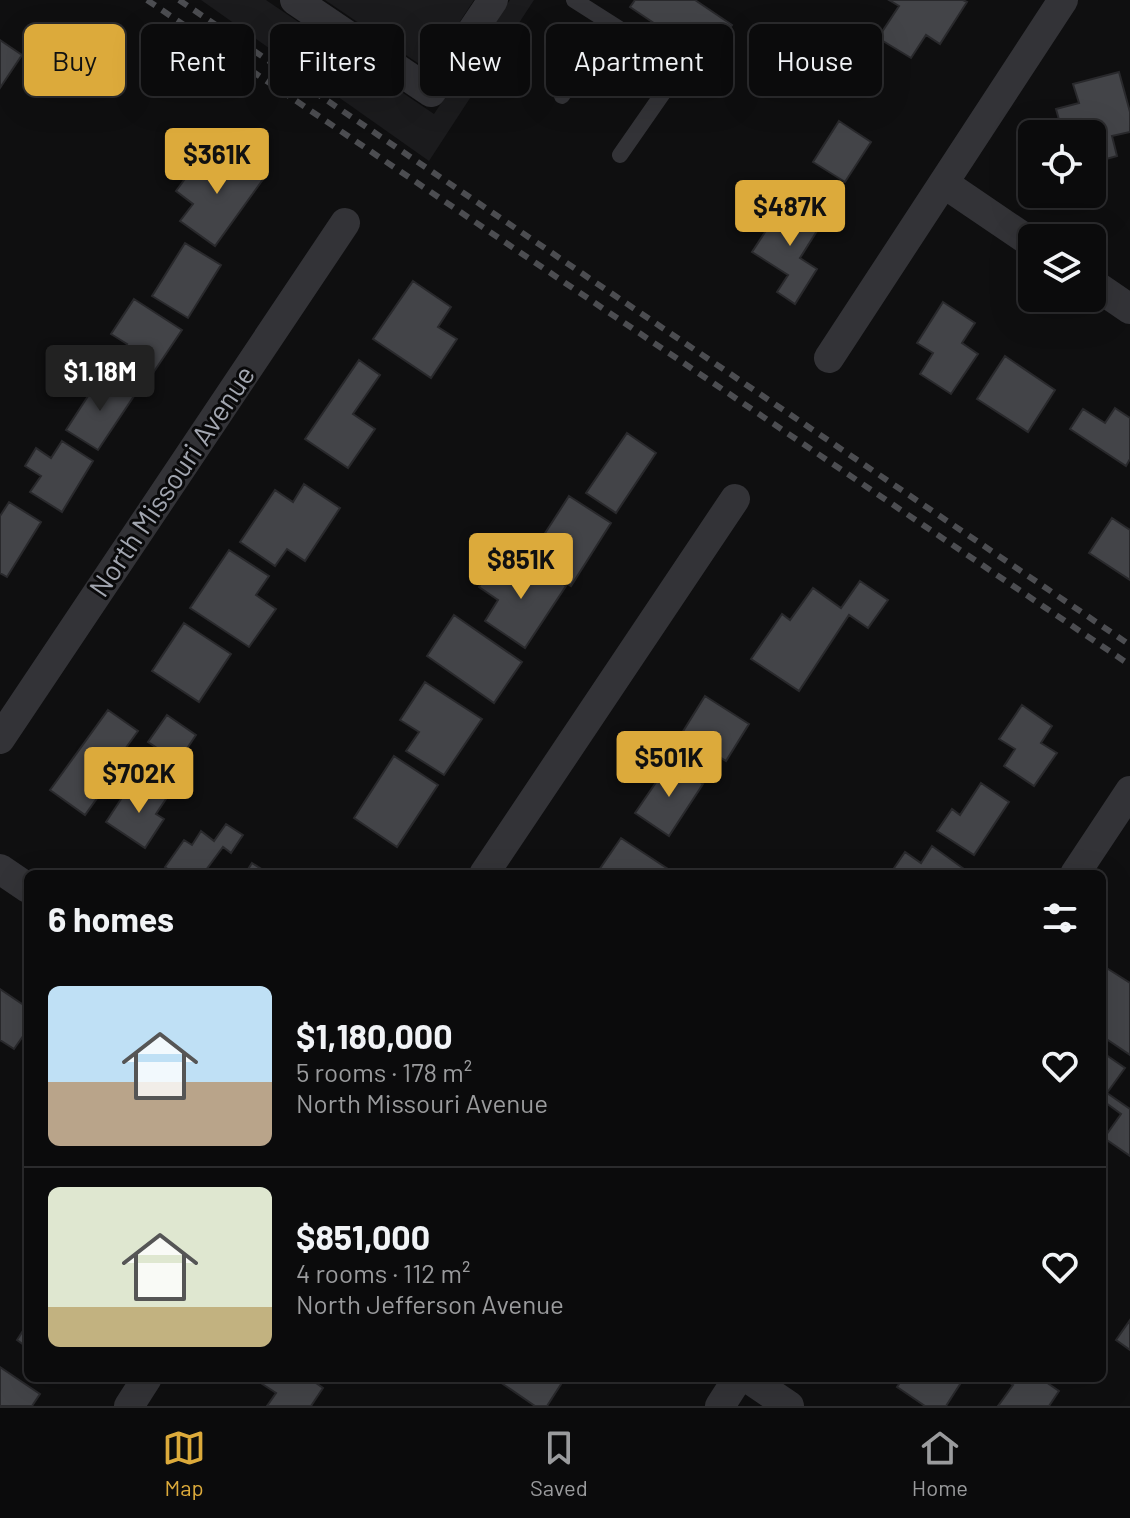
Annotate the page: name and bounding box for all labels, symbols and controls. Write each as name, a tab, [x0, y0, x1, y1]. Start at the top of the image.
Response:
chip: Buy	[24, 24, 125, 96]
chip: Rent	[141, 24, 254, 96]
chip: Filters	[270, 24, 404, 96]
chip: New	[420, 24, 530, 96]
chip: Apartment	[546, 24, 733, 96]
chip: House	[749, 24, 882, 96]
map controls	[1018, 120, 1106, 312]
button: locate	[1018, 120, 1106, 208]
pin: $361K	[161, 128, 273, 196]
text: $361K	[183, 138, 251, 169]
pin: $487K	[734, 180, 846, 248]
text: $487K	[753, 190, 827, 221]
button: layers	[1018, 224, 1106, 312]
pin: $1.18M	[35, 345, 165, 413]
text: $1.18M	[64, 355, 136, 386]
street label: North Missouri Avenue	[81, 358, 261, 603]
pin: $851K	[465, 533, 577, 601]
text: $851K	[487, 543, 555, 574]
pin: $501K	[613, 731, 725, 799]
text: $501K	[635, 741, 703, 772]
pin: $702K	[83, 747, 195, 815]
text: $702K	[102, 757, 176, 788]
icon: filters	[1038, 896, 1082, 940]
text: 6 homes	[48, 898, 174, 939]
text: $1,180,000	[296, 1015, 453, 1056]
icon: home	[112, 1018, 208, 1114]
icon: heart	[1038, 1044, 1082, 1088]
text: 5 rooms · 178 m²	[296, 1056, 472, 1087]
text: North Missouri Avenue	[296, 1087, 548, 1118]
text: $851,000	[296, 1216, 430, 1257]
icon: home	[112, 1219, 208, 1315]
icon: heart	[1038, 1245, 1082, 1289]
text: 4 rooms · 112 m²	[296, 1257, 470, 1288]
text: North Jefferson Avenue	[296, 1288, 564, 1319]
tab: Map	[162, 1426, 206, 1500]
tab: Saved	[530, 1426, 588, 1500]
tab: Home	[912, 1426, 968, 1500]

